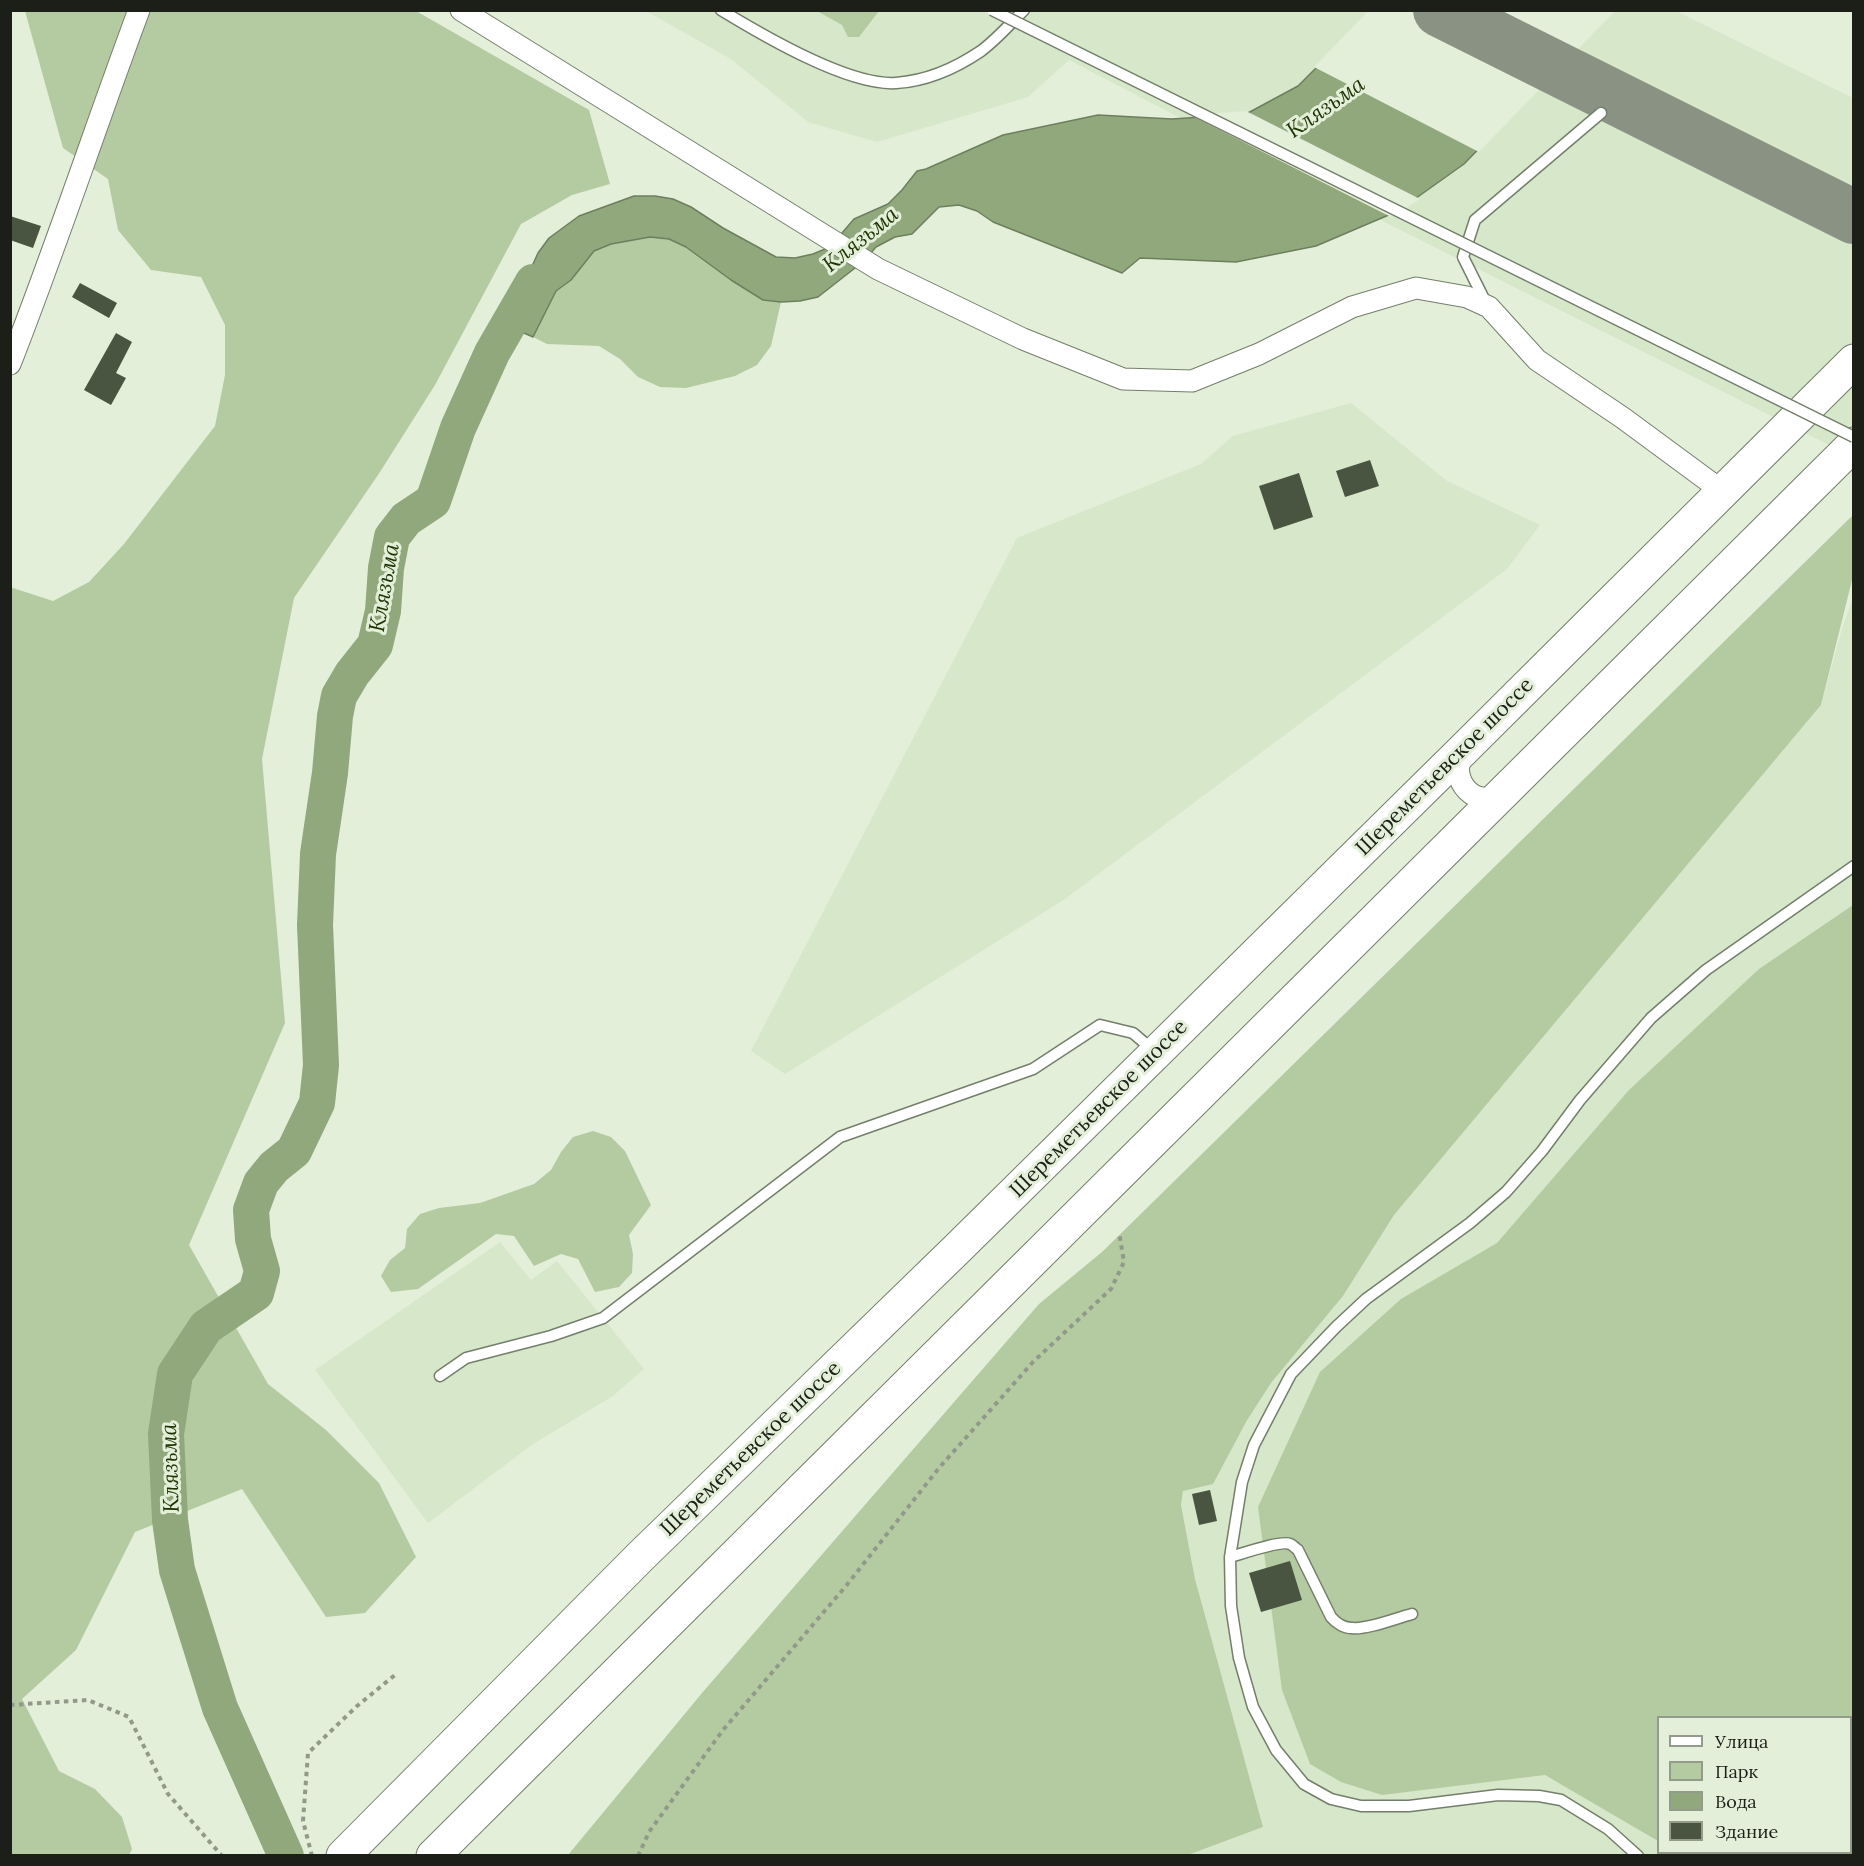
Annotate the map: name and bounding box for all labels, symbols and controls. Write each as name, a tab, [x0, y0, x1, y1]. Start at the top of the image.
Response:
water label: Клязьма	[1282, 72, 1370, 144]
water label: Клязьма	[818, 202, 904, 278]
water label: Клязьма	[364, 542, 406, 634]
street label: Шереметьевское шоссе	[1351, 673, 1539, 861]
street label: Шереметьевское шоссе	[1005, 1015, 1193, 1203]
street label: Шереметьевское шоссе	[656, 1356, 846, 1542]
water label: Клязьма	[156, 1423, 186, 1513]
legend	[1657, 1716, 1852, 1854]
text: Улица	[1715, 1730, 1768, 1753]
text: Парк	[1715, 1760, 1758, 1783]
text: Вода	[1715, 1790, 1757, 1813]
text: Здание	[1715, 1820, 1778, 1843]

